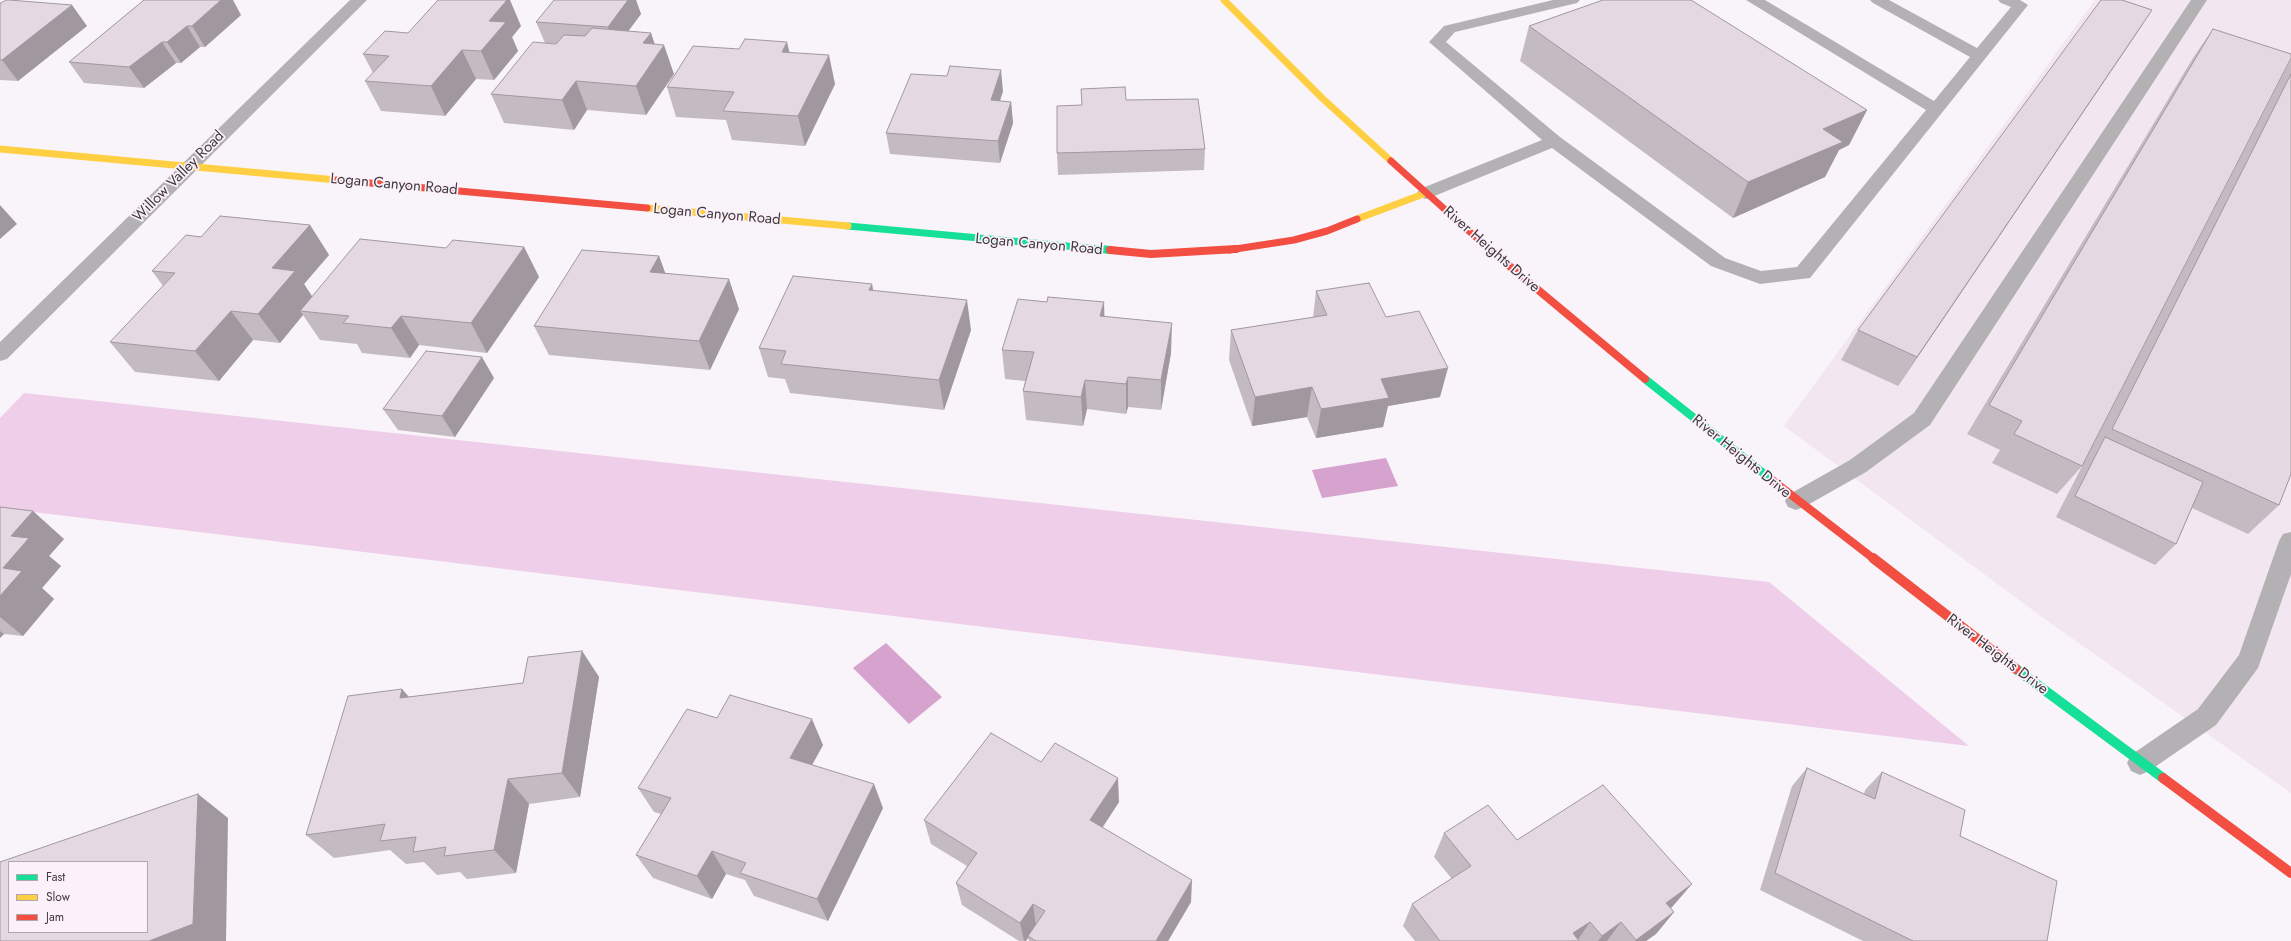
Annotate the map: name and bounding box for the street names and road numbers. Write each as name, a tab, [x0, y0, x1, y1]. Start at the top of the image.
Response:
street label: Willow Valley Road	[130, 128, 228, 226]
street label: Logan Canyon Road	[330, 170, 458, 200]
street label: Logan Canyon Road	[653, 200, 781, 230]
street label: River Heights Drive	[1439, 203, 1543, 297]
street label: Logan Canyon Road	[975, 230, 1103, 260]
street label: River Heights Drive	[1688, 412, 1794, 502]
street label: River Heights Drive	[1943, 611, 2051, 699]

